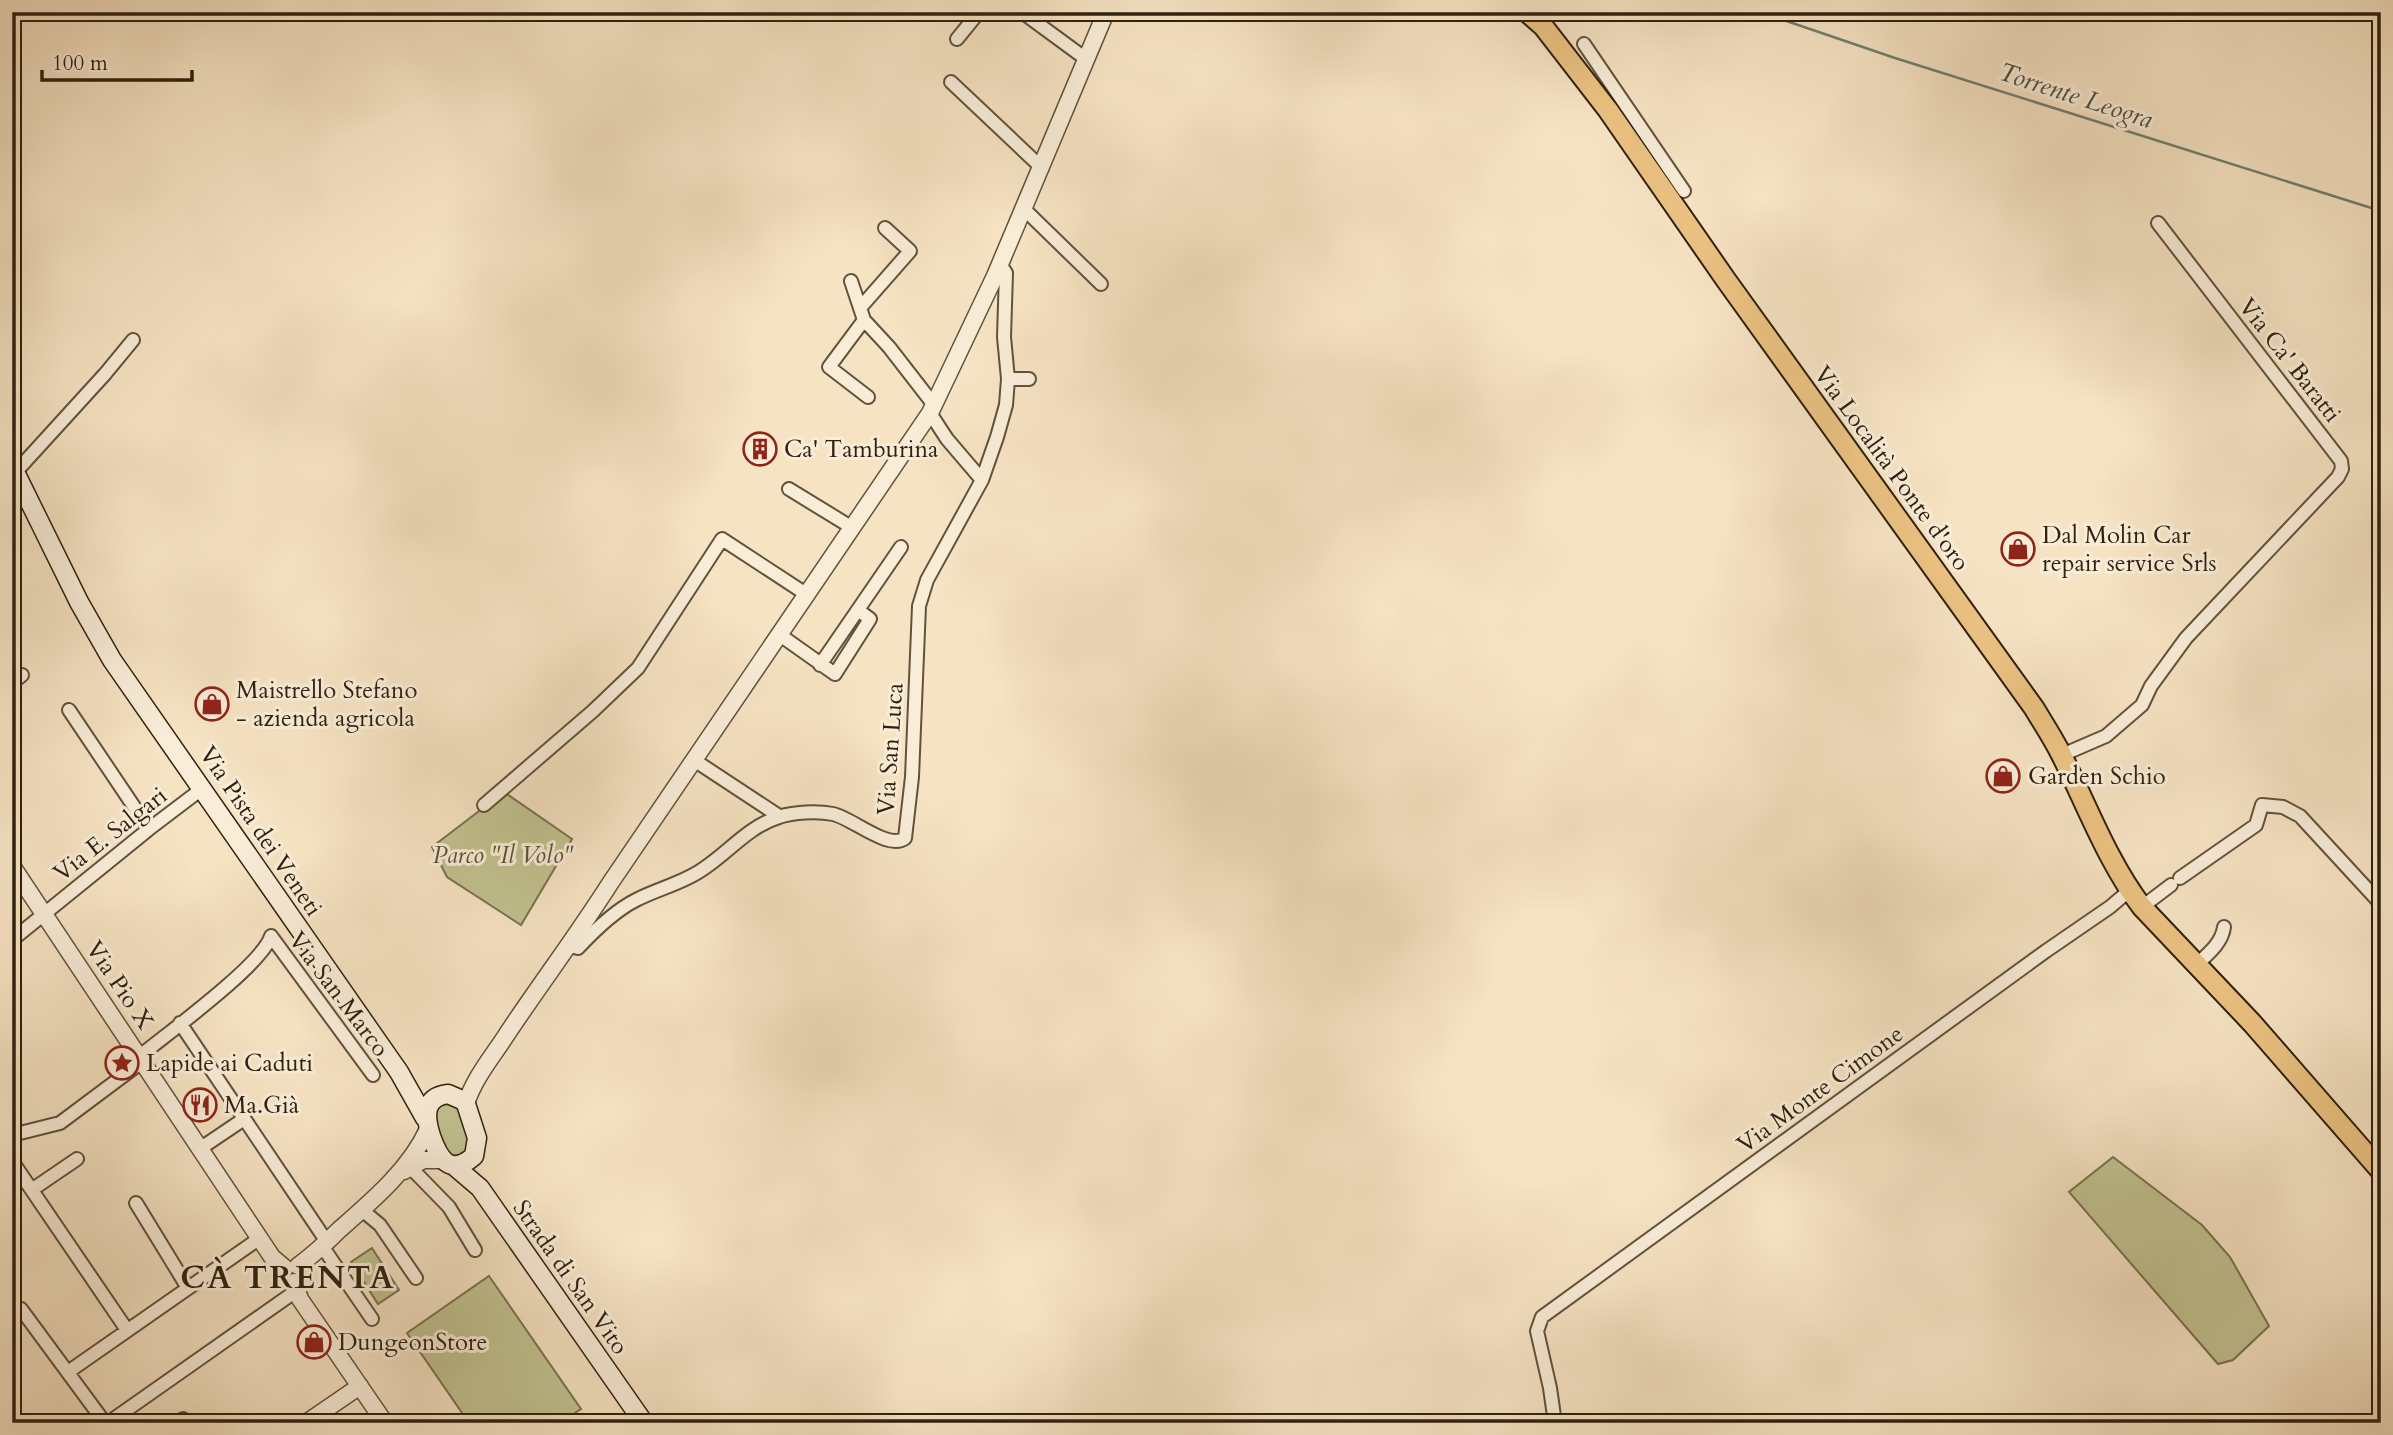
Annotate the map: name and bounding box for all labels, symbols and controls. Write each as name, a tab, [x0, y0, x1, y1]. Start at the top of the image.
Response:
scale bar	[42, 38, 192, 82]
text: 100 m	[52, 49, 108, 78]
water label: Torrente Leogra	[1994, 54, 2158, 137]
street label: Via Ca' Baratti	[2231, 291, 2349, 430]
street label: Via Località Ponte d'oro	[1806, 359, 1977, 577]
building icon: Ca' Tamburina	[741, 430, 779, 468]
place label: Ca' Tamburina	[784, 433, 939, 466]
place label: Dal Molin Car repair service Srls	[2042, 519, 2217, 580]
shop icon: Dal Molin Car repair service Srls	[1999, 530, 2037, 568]
place label: Maistrello Stefano - azienda agricola	[236, 674, 417, 735]
street label: Via San Luca	[869, 681, 912, 816]
shop icon: Maistrello Stefano - azienda agricola	[193, 685, 231, 723]
street label: Via Pista dei Veneti	[191, 740, 330, 923]
shop icon: Garden Schio	[1984, 757, 2022, 795]
place label: Garden Schio	[2028, 760, 2166, 793]
street label: Via E. Salgari	[46, 779, 174, 889]
park label: Parco "Il Volo"	[433, 839, 574, 872]
street label: Via San Marco	[280, 925, 397, 1064]
street label: Via Pio X	[78, 934, 161, 1036]
street label: Via Monte Cimone	[1730, 1018, 1910, 1161]
place icon: Lapide ai Caduti	[103, 1044, 141, 1082]
place label: Lapide ai Caduti	[146, 1047, 313, 1080]
restaurant icon: Ma.Già	[181, 1086, 219, 1124]
place label: Ma.Già	[224, 1089, 300, 1122]
street label: Strada di San Vito	[505, 1193, 636, 1361]
district label: CÀ TRENTA	[180, 1256, 396, 1300]
shop icon: DungeonStore	[295, 1323, 333, 1361]
place label: DungeonStore	[338, 1326, 488, 1359]

